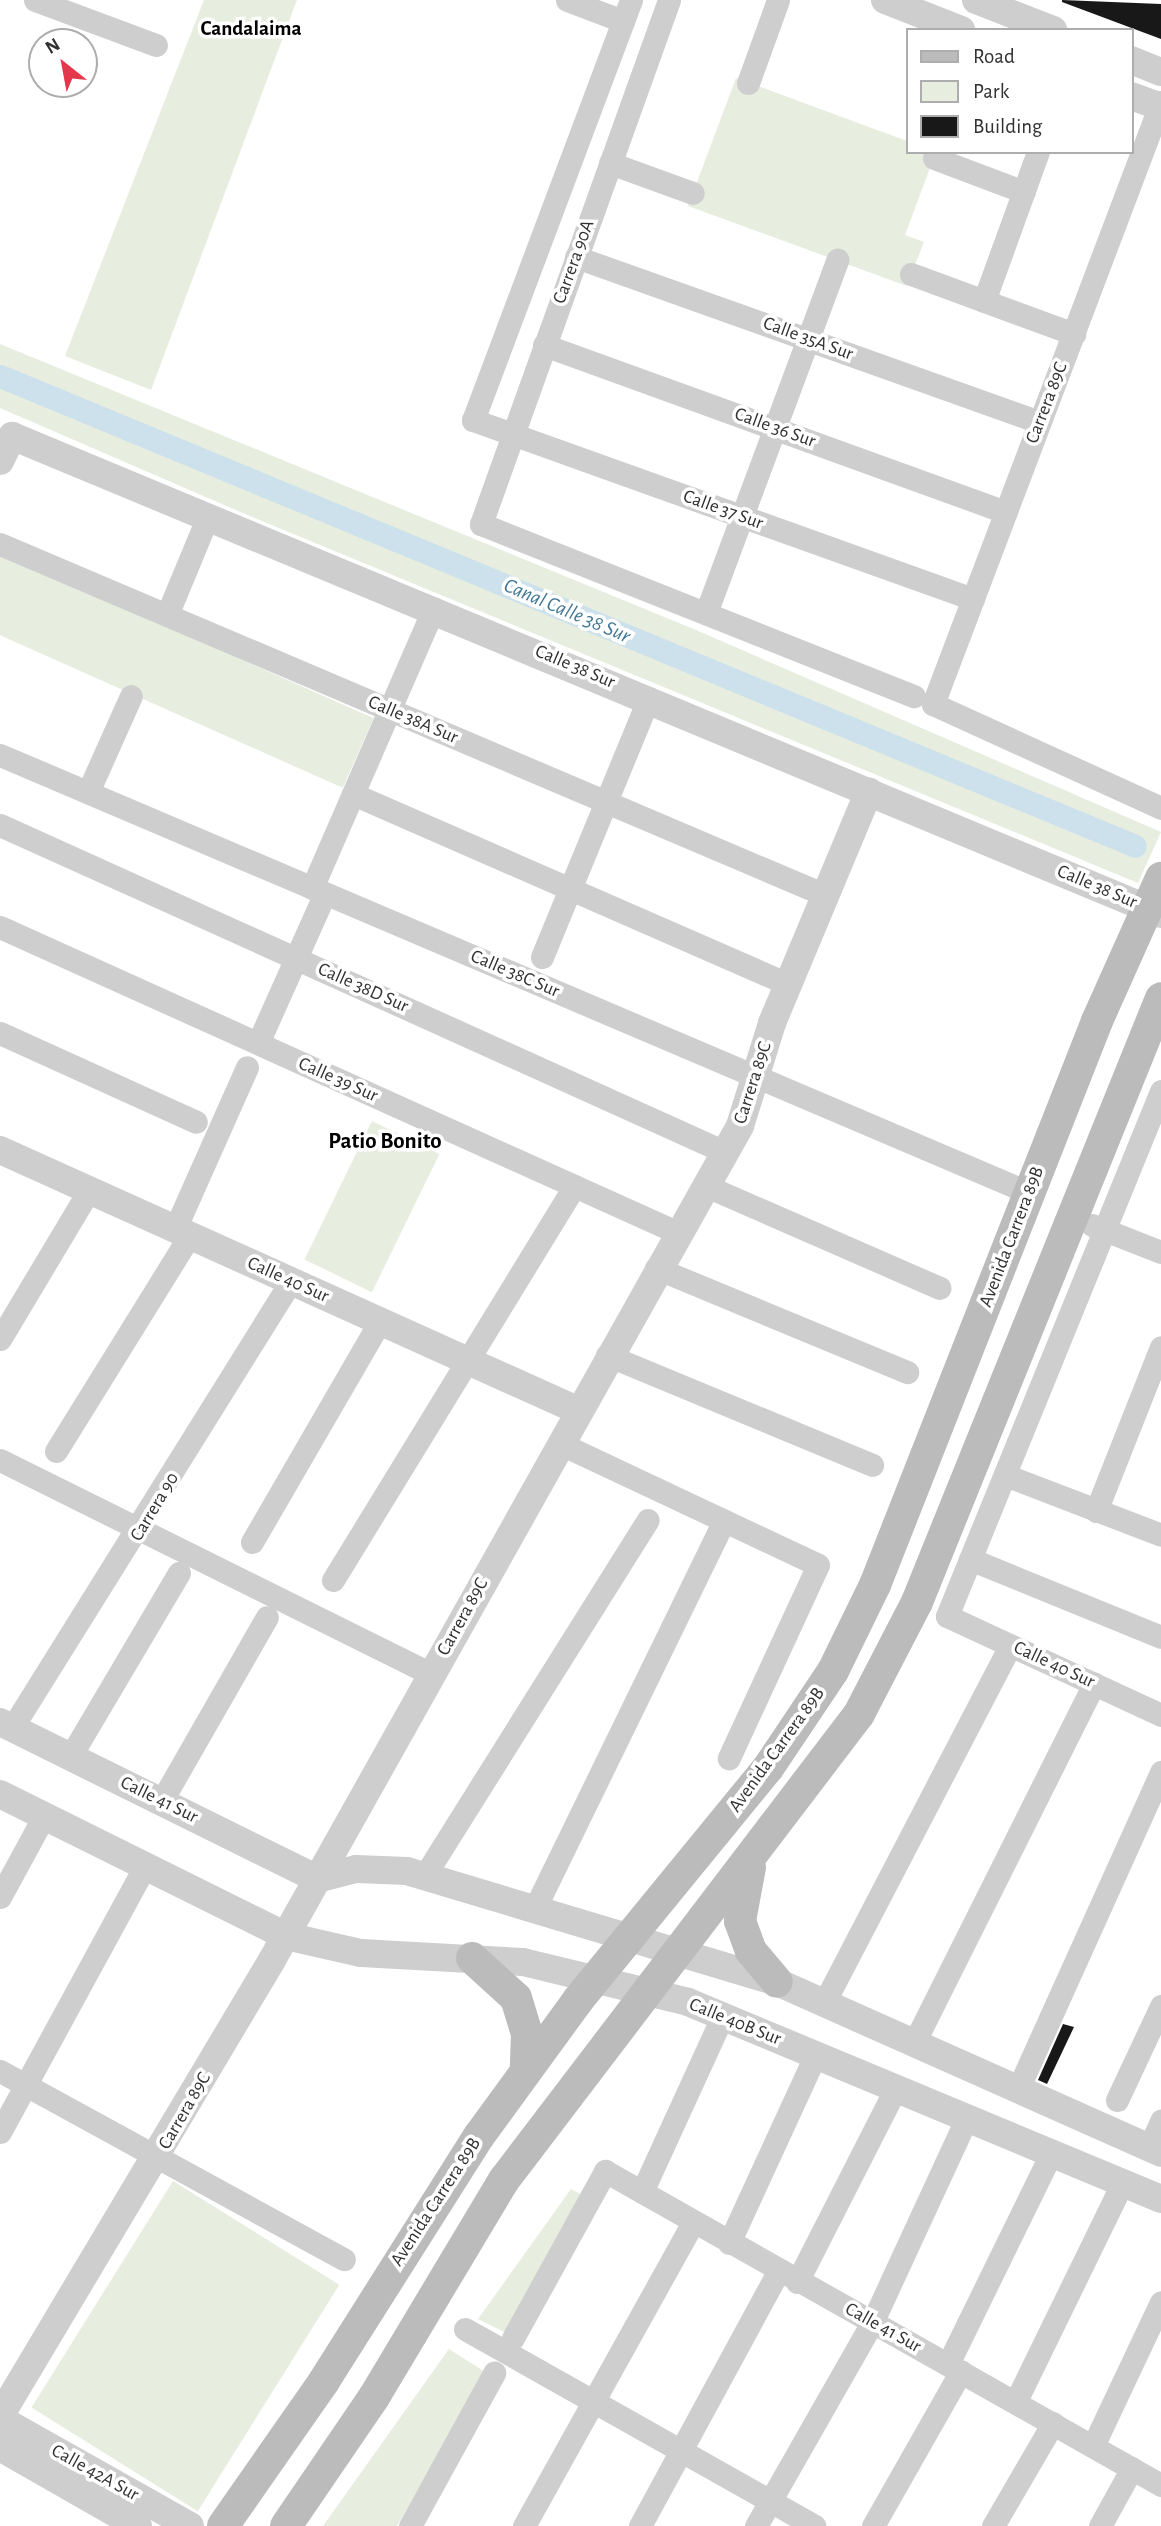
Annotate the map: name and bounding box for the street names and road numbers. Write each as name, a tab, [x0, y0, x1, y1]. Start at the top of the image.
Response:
street label: Carrera 90A	[548, 217, 600, 307]
street label: Calle 35A Sur	[760, 312, 856, 366]
street label: Carrera 89C	[1021, 359, 1073, 447]
street label: Calle 36 Sur	[731, 403, 819, 453]
street label: Calle 37 Sur	[680, 485, 766, 535]
street label: Calle 38 Sur	[532, 640, 618, 694]
street label: Calle 38A Sur	[365, 691, 461, 749]
street label: Calle 38 Sur	[1054, 860, 1140, 914]
street label: Calle 38C Sur	[467, 945, 563, 1003]
street label: Calle 38D Sur	[314, 958, 412, 1018]
street label: Carrera 89C	[729, 1039, 777, 1127]
street label: Calle 39 Sur	[295, 1052, 381, 1108]
street label: Avenida Carrera 89B	[975, 1163, 1049, 1311]
street label: Calle 40 Sur	[244, 1252, 332, 1308]
street label: Carrera 90	[126, 1468, 184, 1546]
street label: Carrera 89C	[432, 1574, 494, 1660]
street label: Calle 40 Sur	[1010, 1636, 1098, 1694]
street label: Avenida Carrera 89B	[724, 1683, 830, 1817]
street label: Calle 41 Sur	[117, 1771, 201, 1829]
street label: Calle 40B Sur	[686, 1993, 784, 2051]
street label: Carrera 89C	[154, 2068, 216, 2154]
street label: Avenida Carrera 89B	[386, 2133, 486, 2271]
street label: Calle 41 Sur	[841, 2298, 925, 2358]
street label: Calle 42A Sur	[47, 2440, 143, 2506]

